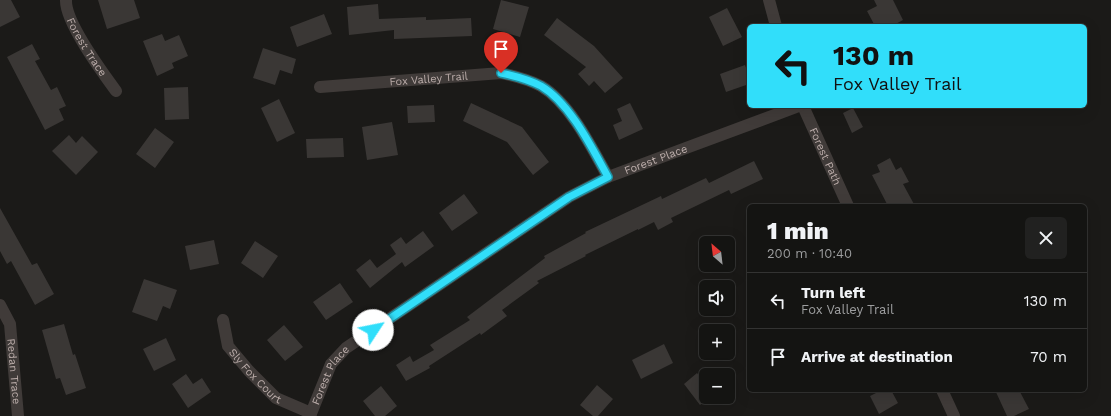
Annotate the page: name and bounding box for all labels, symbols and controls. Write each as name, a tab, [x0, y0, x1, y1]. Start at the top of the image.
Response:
street label: Forest Trace	[64, 16, 110, 79]
pin	[484, 32, 518, 73]
icon: arrive	[490, 38, 512, 60]
text: 130 m	[833, 39, 914, 72]
icon: left	[767, 40, 819, 92]
street label: Fox Valley Trail	[389, 69, 469, 88]
text: Fox Valley Trail	[833, 73, 962, 94]
street label: Forest Path	[807, 125, 844, 187]
street label: Forest Place	[622, 142, 689, 177]
text: 1 min	[767, 217, 829, 245]
button: close	[1025, 217, 1067, 259]
north arrow	[699, 236, 735, 272]
map controls	[699, 236, 735, 404]
text: 200 m · 10:40	[767, 246, 852, 261]
button: sound	[699, 280, 735, 316]
text: Turn left	[801, 284, 865, 302]
icon: left	[767, 290, 789, 312]
text: 130 m	[1024, 292, 1067, 310]
text: Fox Valley Trail	[801, 302, 894, 317]
position arrow	[352, 309, 394, 351]
button: +	[699, 324, 735, 360]
street label: Redan Trace	[5, 338, 23, 405]
street label: Forest Place	[309, 343, 352, 407]
street label: Sly Fox Court	[226, 346, 284, 406]
icon: arrive	[767, 346, 789, 368]
text: Arrive at destination	[801, 348, 953, 366]
text: 70 m	[1030, 348, 1067, 366]
button: −	[699, 368, 735, 404]

